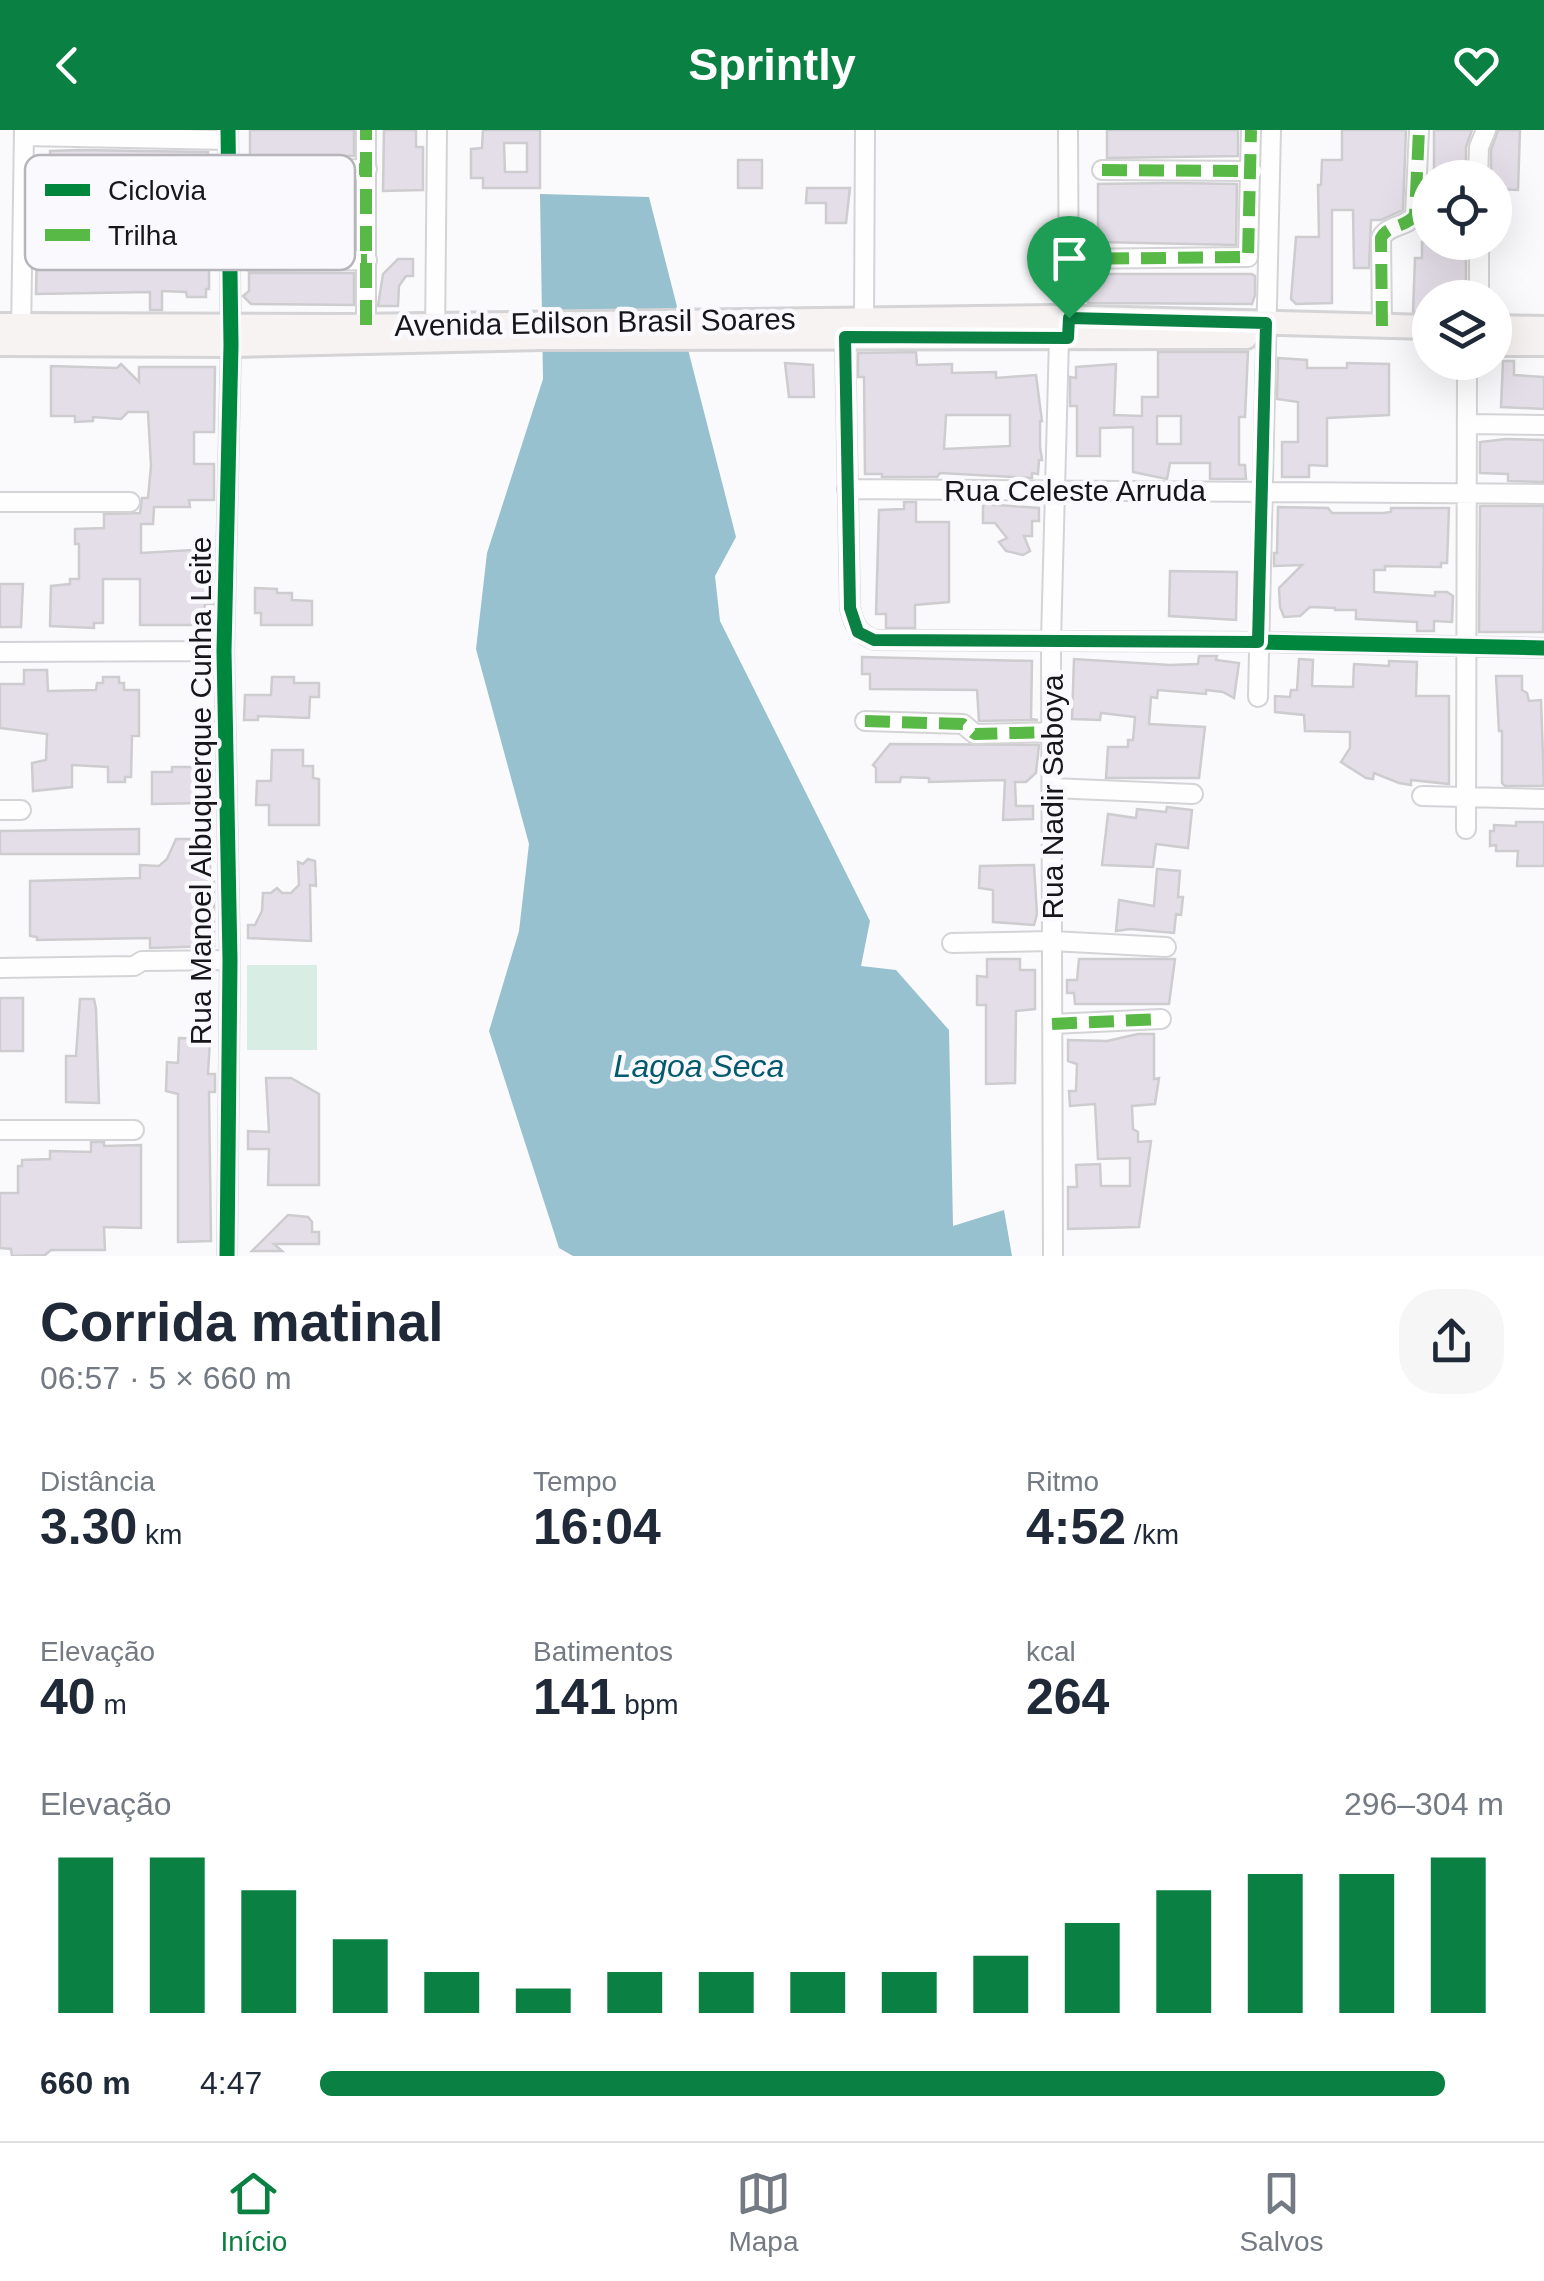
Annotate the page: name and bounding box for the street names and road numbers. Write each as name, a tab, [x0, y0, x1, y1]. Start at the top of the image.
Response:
street label: Avenida Edilson Brasil Soares	[394, 302, 796, 342]
street label: Rua Celeste Arruda	[944, 474, 1206, 507]
street label: Rua Manoel Albuquerque Cunha Leite	[184, 537, 217, 1045]
street label: Rua Nadir Saboya	[1036, 674, 1069, 920]

